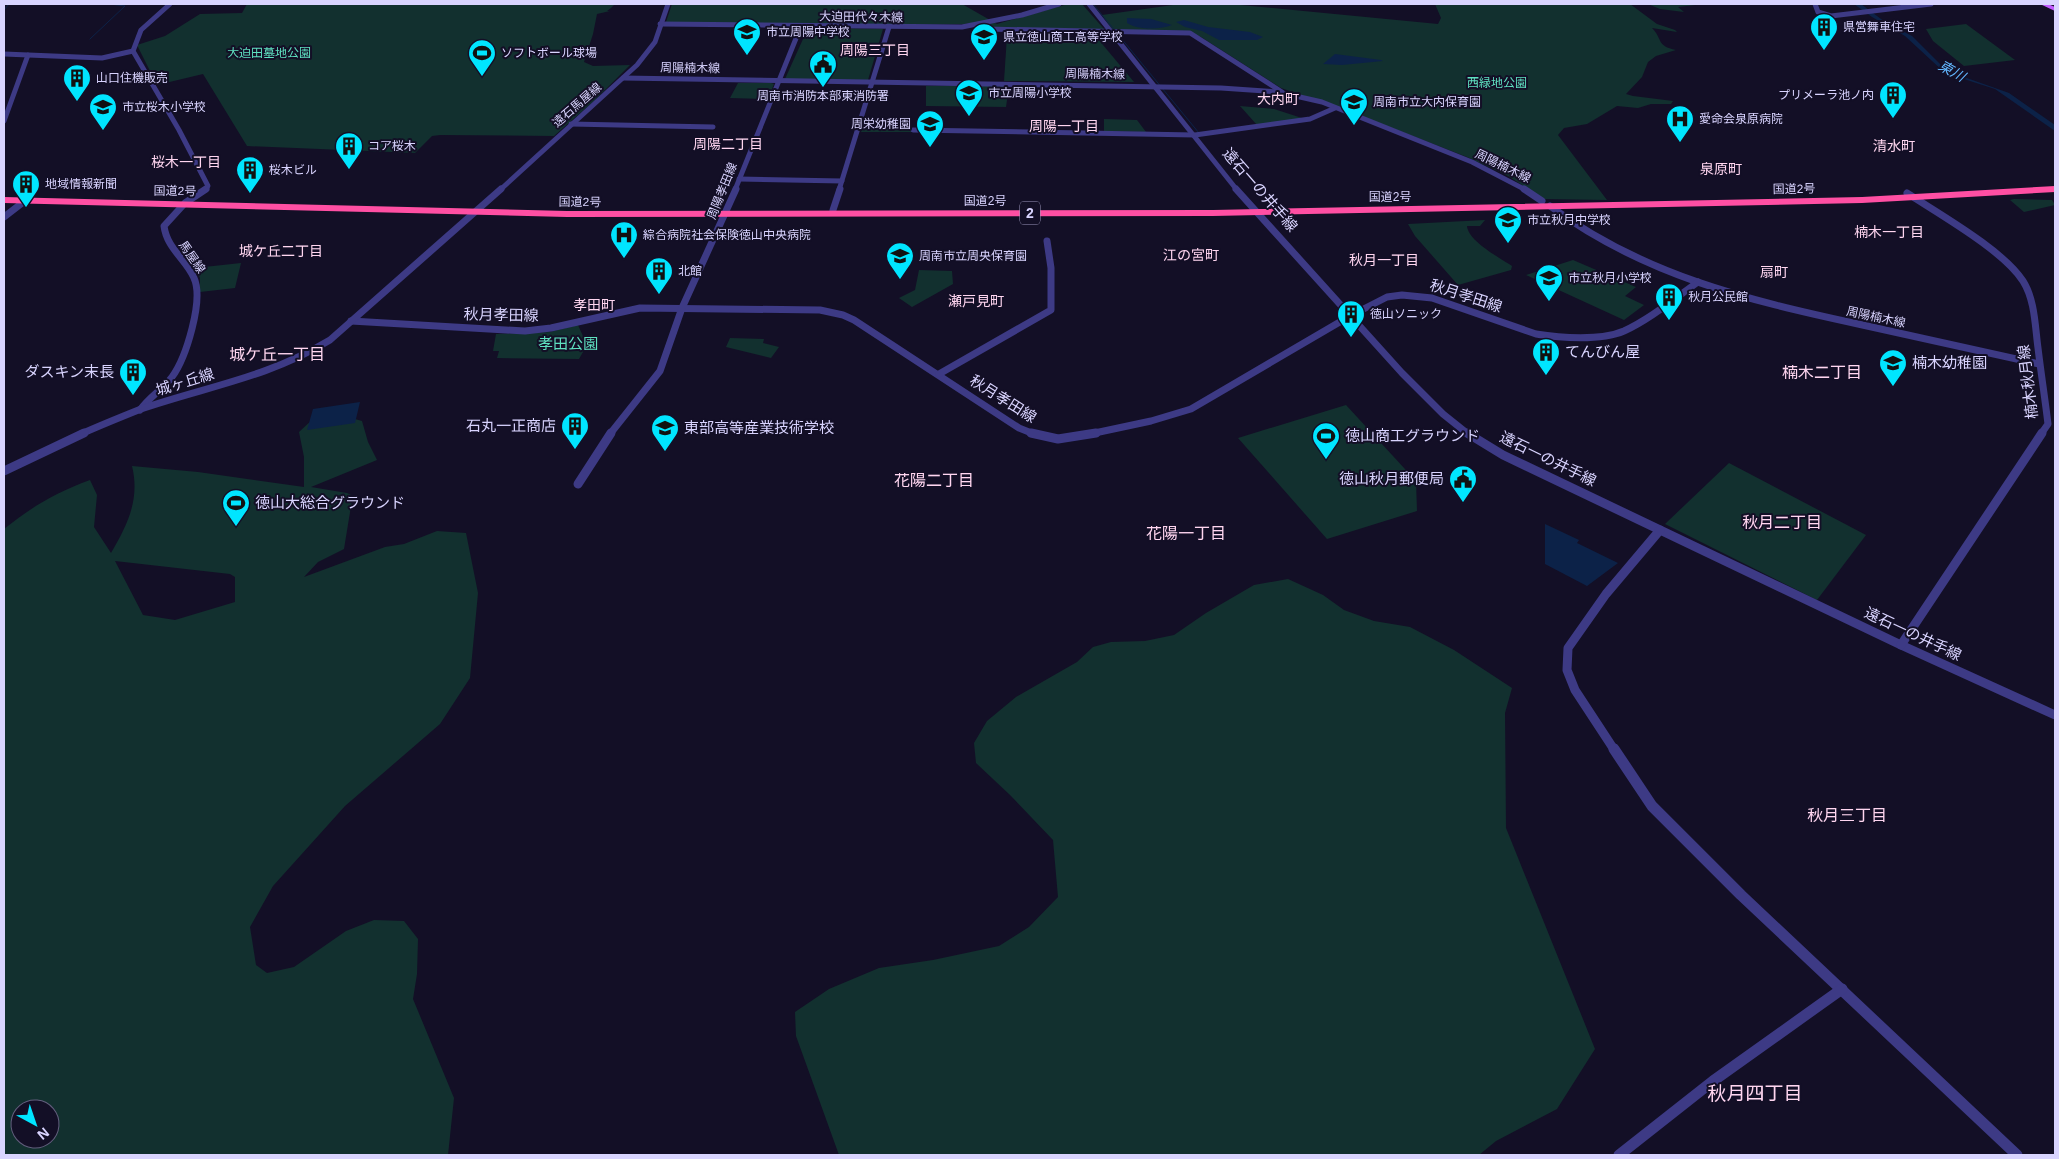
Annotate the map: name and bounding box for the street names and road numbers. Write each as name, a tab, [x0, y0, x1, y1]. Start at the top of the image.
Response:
street label: 大迫田代々木線	[819, 9, 903, 25]
street label: 周陽楠木線	[660, 60, 720, 76]
street label: 周陽楠木線	[1065, 66, 1125, 82]
street label: 遠石馬屋線	[550, 80, 604, 130]
street label: 遠石一の井手線	[1220, 144, 1301, 235]
street label: 周陽楠木線	[1473, 147, 1533, 185]
street label: 周陽孝田線	[704, 161, 740, 221]
street label: 国道2号	[1773, 182, 1815, 196]
street label: 国道2号	[154, 184, 196, 198]
street label: 国道2号	[1369, 190, 1411, 204]
street label: 国道2号	[964, 194, 1006, 208]
street label: 国道2号	[559, 195, 601, 209]
road number: 2	[1020, 202, 1040, 224]
street label: 馬屋線	[176, 238, 208, 276]
street label: 秋月孝田線	[1428, 276, 1504, 315]
street label: 周陽楠木線	[1845, 304, 1907, 330]
street label: 秋月孝田線	[463, 305, 539, 324]
street label: 楠木秋月線	[2014, 344, 2041, 420]
street label: 城ヶ丘線	[154, 365, 216, 398]
street label: 秋月孝田線	[967, 371, 1040, 426]
street label: 遠石一の井手線	[1497, 428, 1599, 489]
street label: 遠石一の井手線	[1862, 604, 1964, 663]

